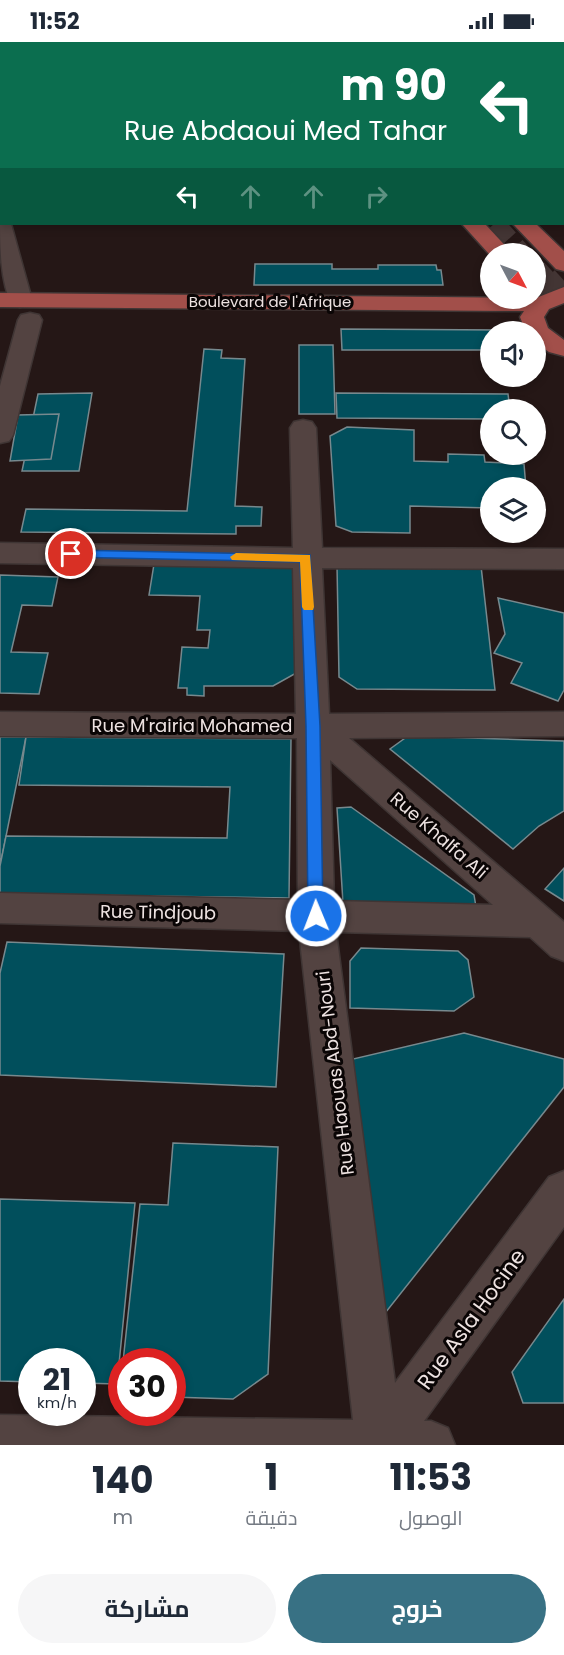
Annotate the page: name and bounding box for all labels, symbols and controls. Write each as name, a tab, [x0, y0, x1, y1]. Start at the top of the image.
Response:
text: 11:52	[30, 6, 80, 37]
text: 90 m	[340, 56, 447, 115]
icon: left	[468, 66, 546, 144]
text: Rue Abdaoui Med Tahar	[124, 112, 447, 149]
icon: left	[171, 180, 204, 213]
icon: ahead	[234, 180, 267, 213]
icon: ahead	[297, 180, 330, 213]
icon: right	[360, 180, 393, 213]
north arrow	[480, 243, 546, 309]
map controls	[480, 243, 546, 543]
street label: Boulevard de l'Afrique	[189, 291, 351, 312]
button: sound	[480, 321, 546, 387]
button: search	[480, 399, 546, 465]
button: layers	[480, 477, 546, 543]
pin	[45, 528, 96, 579]
icon: arrive	[54, 537, 87, 570]
street label: Rue M'rairia Mohamed	[92, 713, 292, 738]
street label: Rue Khalfa Ali	[385, 786, 493, 884]
position arrow	[284, 884, 348, 948]
street label: Rue Tindjoub	[100, 898, 216, 926]
street label: Rue Haouas Abd-Nouri	[310, 969, 360, 1177]
street label: Rue Asla Hocine	[410, 1243, 532, 1395]
speed limit sign: 30	[108, 1348, 186, 1426]
text: 21	[43, 1358, 71, 1401]
text: km/h	[37, 1392, 77, 1413]
text: 1	[265, 1452, 278, 1503]
text: 11:53	[390, 1452, 472, 1503]
text: 140	[92, 1455, 153, 1506]
text: m	[112, 1503, 133, 1531]
text: دقيقة	[245, 1504, 297, 1532]
text: الوصول	[399, 1504, 463, 1532]
button: مشاركة	[18, 1574, 276, 1643]
button: خروج	[288, 1574, 546, 1643]

